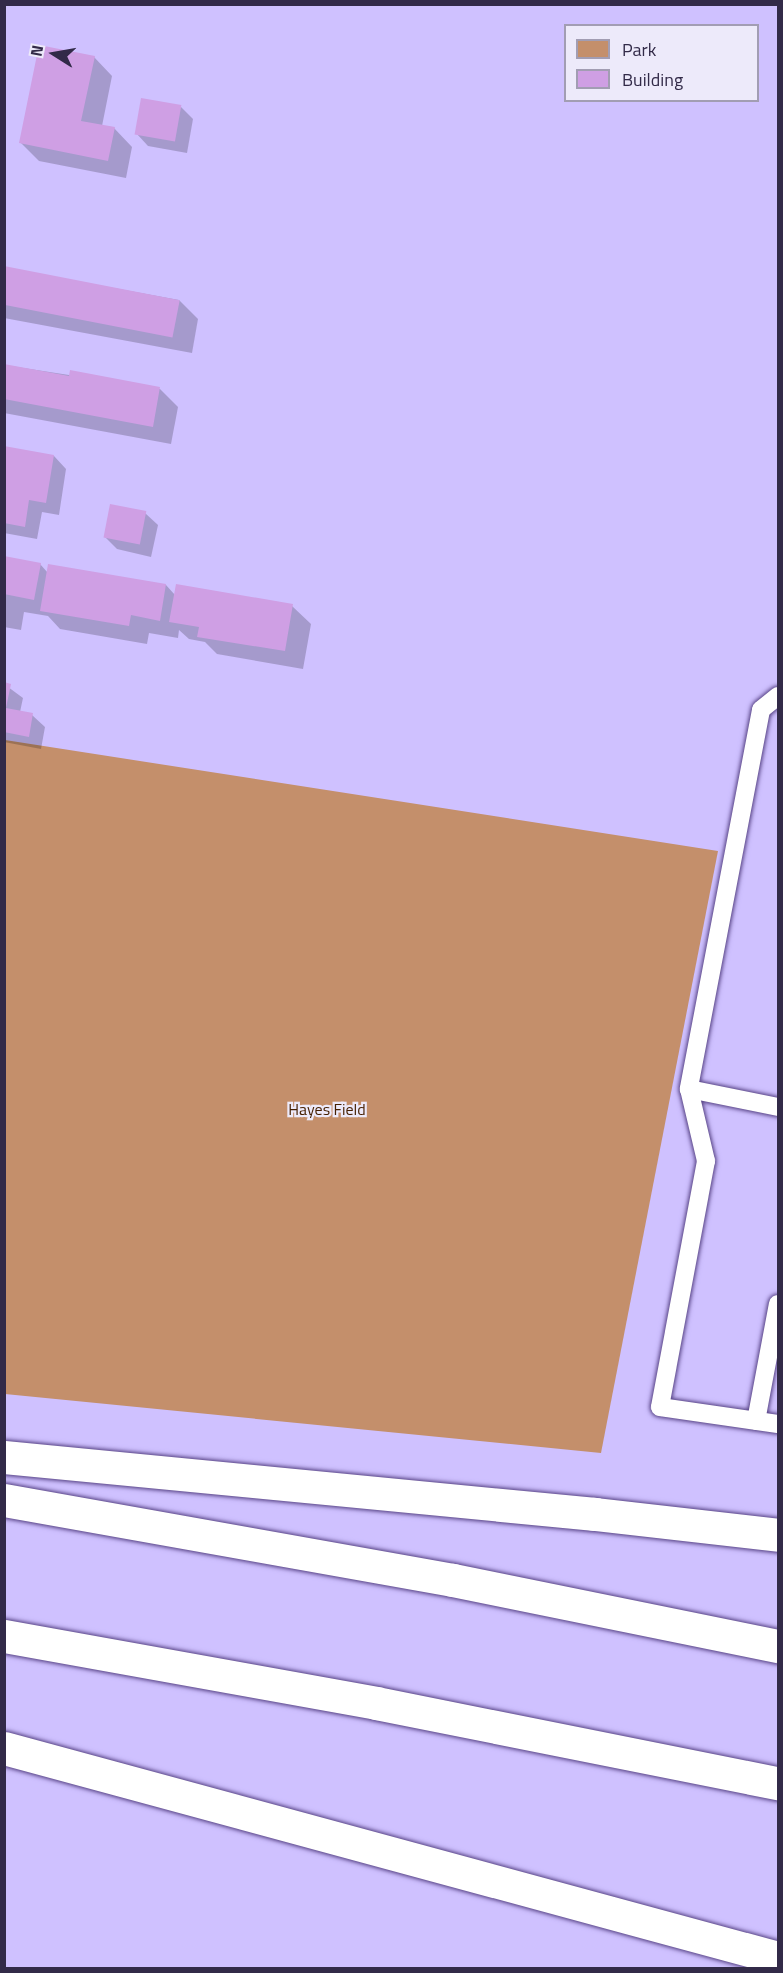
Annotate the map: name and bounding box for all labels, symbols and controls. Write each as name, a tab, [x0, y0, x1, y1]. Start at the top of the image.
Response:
north arrow	[24, 24, 84, 84]
legend	[564, 24, 759, 102]
text: Park	[622, 36, 656, 63]
text: N	[23, 43, 49, 58]
text: Building	[622, 66, 683, 93]
park label: Hayes Field	[288, 1099, 366, 1119]

